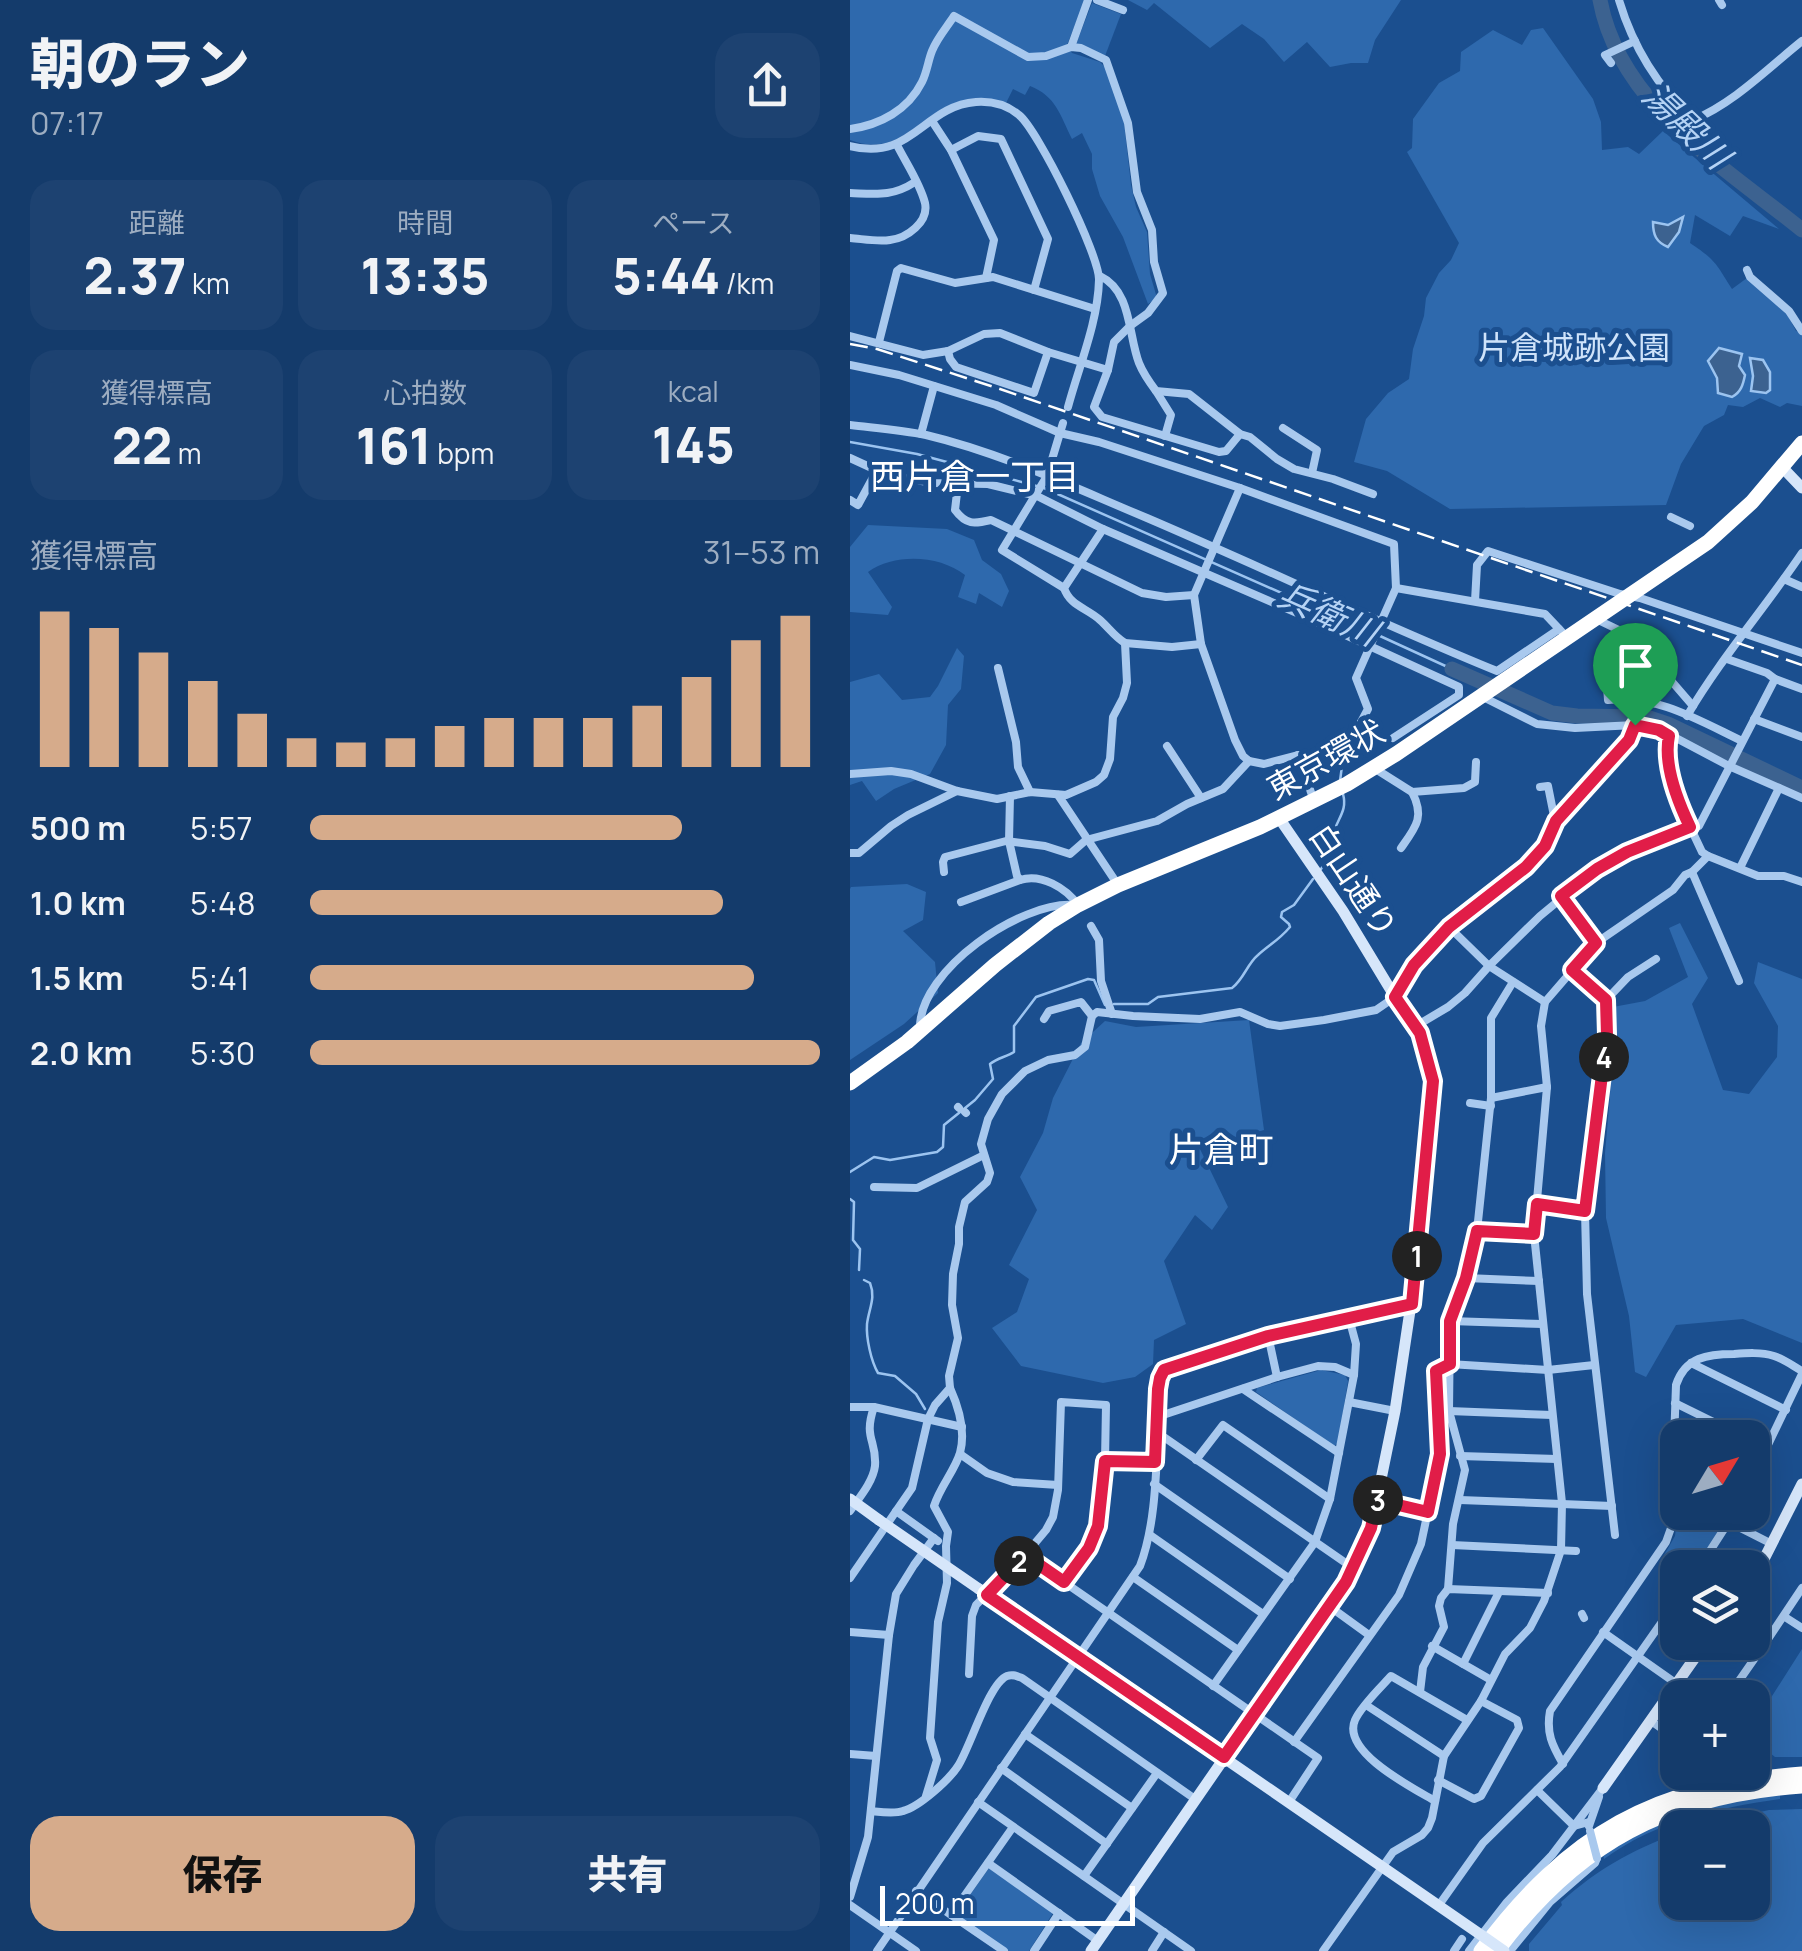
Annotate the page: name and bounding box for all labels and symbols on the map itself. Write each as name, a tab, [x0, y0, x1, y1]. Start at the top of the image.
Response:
water label: 湯殿川	[1632, 72, 1744, 182]
park label: 片倉城跡公園	[1478, 325, 1670, 369]
district label: 西片倉一丁目	[870, 452, 1080, 500]
water label: 兵衛川	[1271, 570, 1390, 658]
pin	[1593, 623, 1678, 726]
street label: 東京環状	[1259, 709, 1392, 809]
street label: 白山通り	[1300, 815, 1408, 946]
pin: 4	[1579, 1032, 1629, 1082]
district label: 片倉町	[1168, 1125, 1274, 1173]
pin: 1	[1392, 1231, 1442, 1281]
north arrow	[1660, 1420, 1770, 1530]
pin: 3	[1353, 1475, 1403, 1525]
pin: 2	[994, 1536, 1044, 1586]
scale bar	[880, 1881, 1135, 1926]

